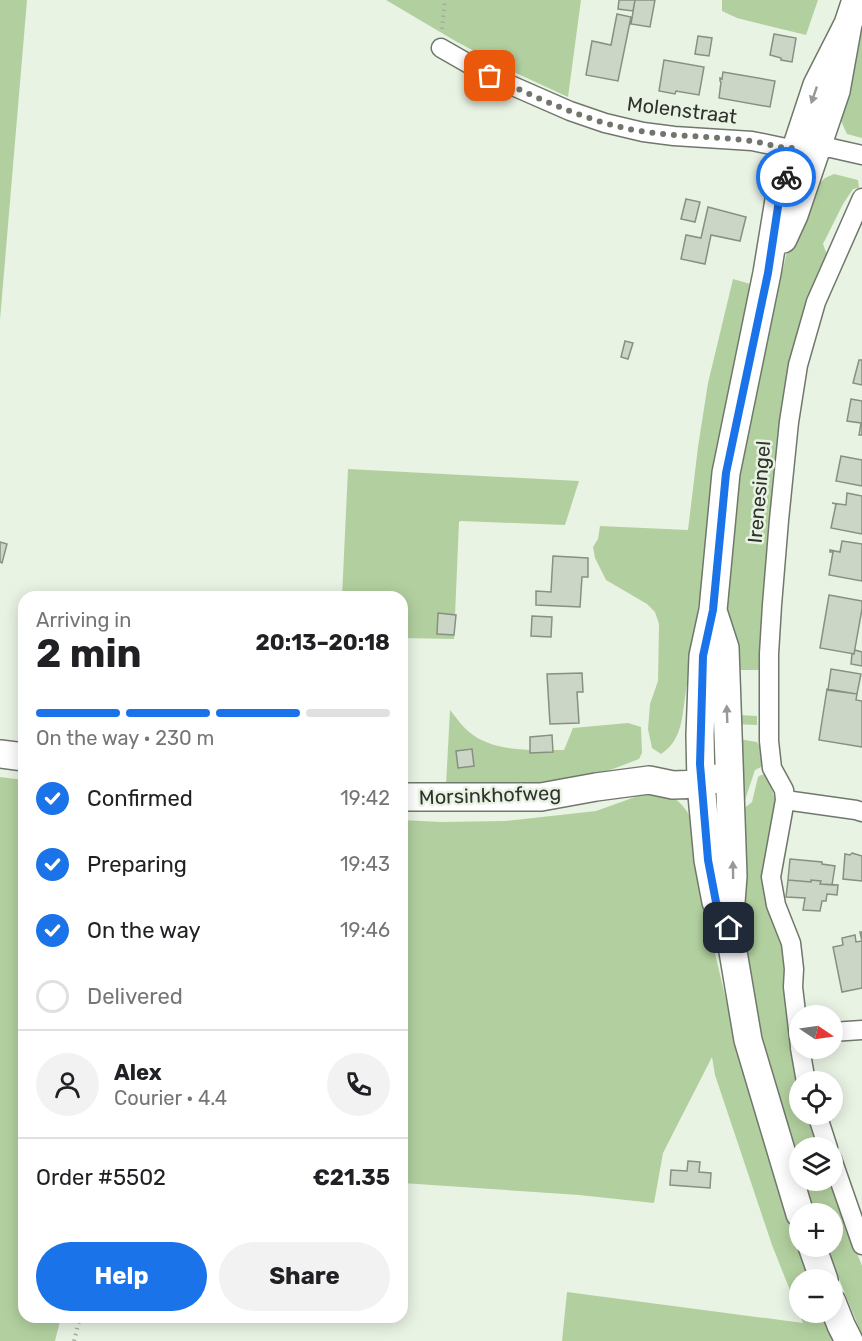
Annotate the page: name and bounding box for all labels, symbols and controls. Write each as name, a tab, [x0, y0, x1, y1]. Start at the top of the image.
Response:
pin	[464, 50, 515, 101]
icon: bag	[473, 59, 506, 92]
one-way arrow	[808, 86, 818, 104]
street label: Molenstraat	[626, 91, 739, 129]
courier	[756, 147, 816, 207]
icon: bike	[770, 161, 803, 194]
street label: Irenesingel	[743, 440, 775, 544]
text: Arriving in	[36, 608, 131, 632]
text: 20:13–20:18	[255, 629, 390, 656]
text: 2 min	[36, 631, 142, 677]
one-way arrow	[722, 705, 732, 724]
text: On the way · 230 m	[36, 726, 214, 750]
street label: Morsinkhofweg	[418, 781, 562, 809]
icon: check	[36, 782, 69, 815]
text: Confirmed	[87, 785, 193, 812]
text: 19:42	[340, 786, 390, 810]
icon: check	[36, 848, 69, 881]
text: Preparing	[87, 851, 187, 878]
text: 19:43	[340, 852, 390, 876]
one-way arrow	[728, 861, 738, 880]
pin	[703, 902, 754, 953]
icon: home	[712, 911, 745, 944]
icon: check	[36, 914, 69, 947]
text: On the way	[87, 917, 201, 944]
text: 19:46	[340, 918, 390, 942]
text: Delivered	[87, 983, 183, 1010]
north arrow	[789, 1005, 843, 1059]
map controls	[789, 1005, 843, 1323]
button: person	[36, 1053, 99, 1116]
button: phone	[327, 1053, 390, 1116]
text: Alex	[114, 1059, 162, 1086]
button: locate	[789, 1071, 843, 1125]
text: Courier · 4.4	[114, 1086, 227, 1110]
button: layers	[789, 1137, 843, 1191]
text: Order #5502	[36, 1164, 166, 1191]
text: €21.35	[313, 1164, 390, 1191]
button: +	[789, 1203, 843, 1257]
button: Help	[36, 1242, 207, 1311]
button: Share	[219, 1242, 390, 1311]
button: −	[789, 1269, 843, 1323]

